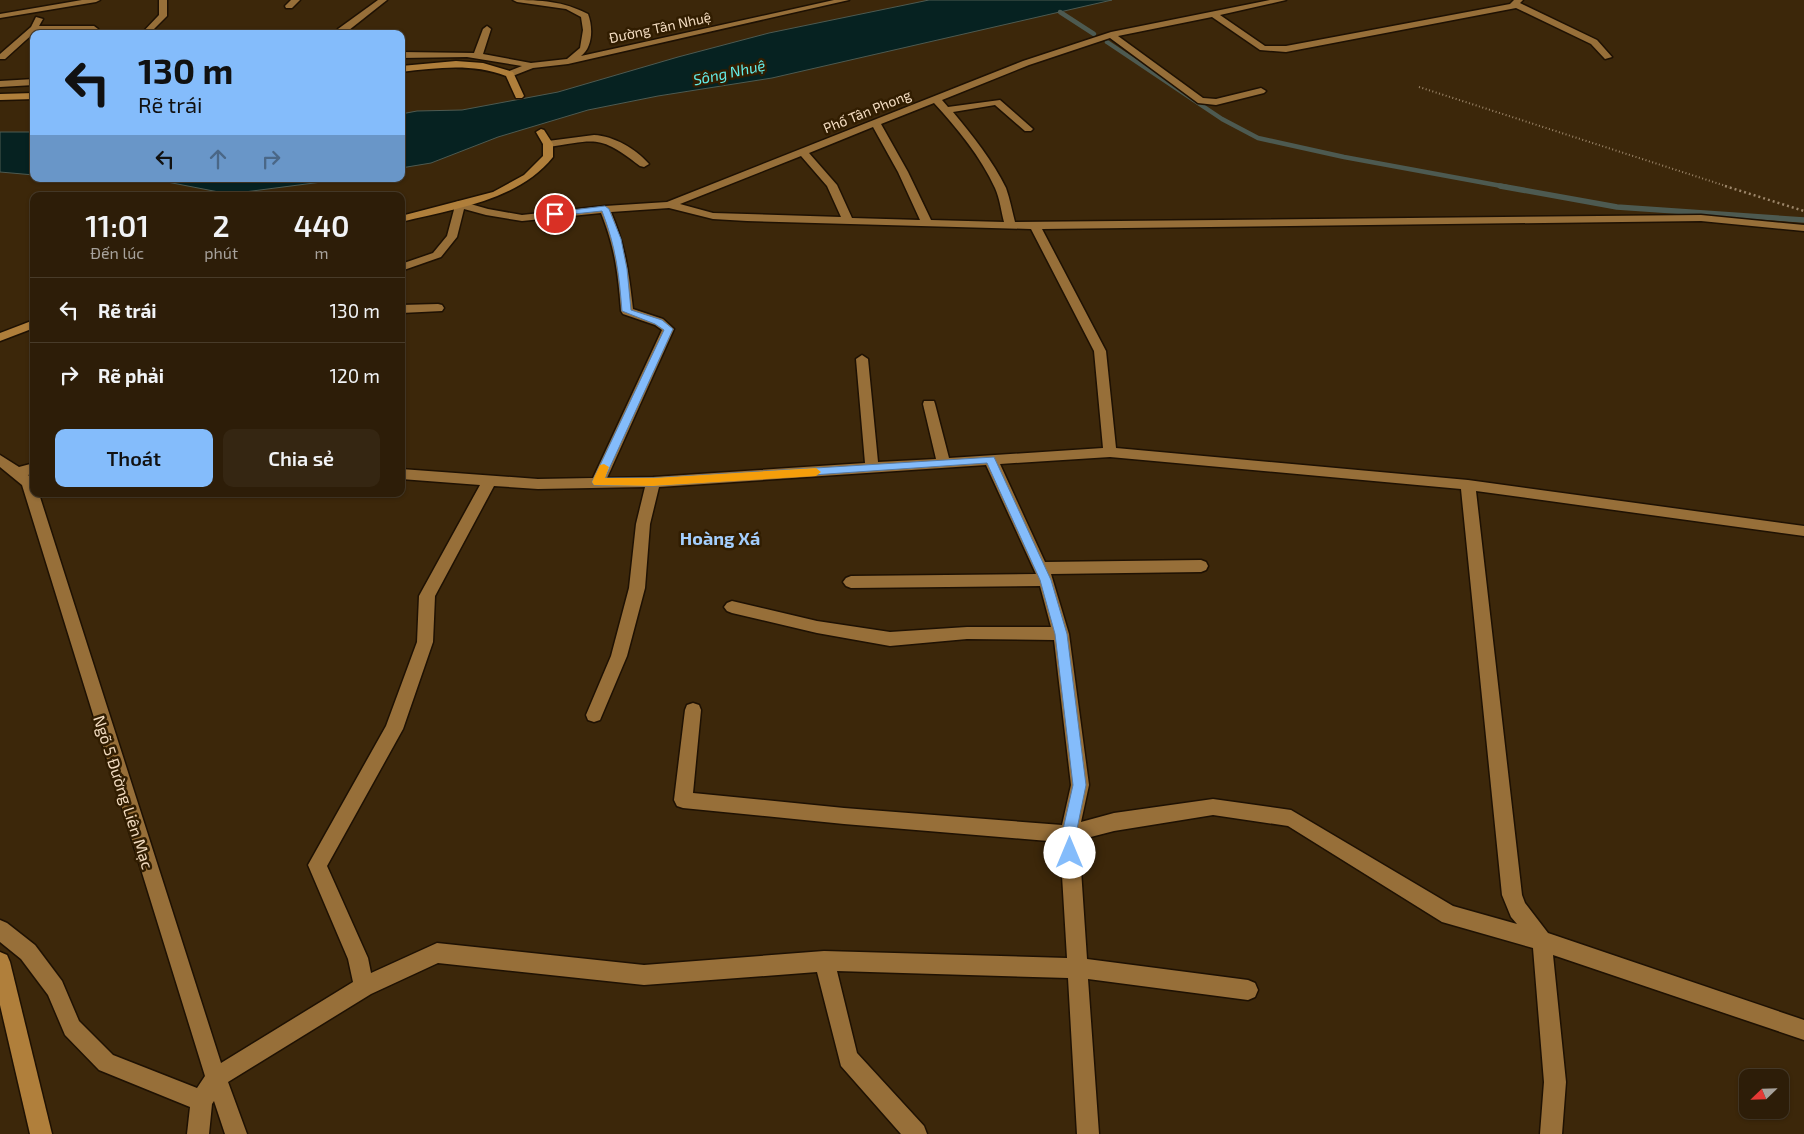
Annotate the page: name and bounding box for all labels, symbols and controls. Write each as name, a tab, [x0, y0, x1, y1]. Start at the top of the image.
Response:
street label: Đường Tân Nhuệ	[607, 8, 713, 46]
text: 130 m	[138, 49, 233, 91]
icon: left	[55, 50, 120, 115]
water label: Sông Nhuệ	[691, 56, 767, 88]
street label: Phố Tân Phong	[821, 86, 914, 136]
text: Rẽ trái	[138, 91, 203, 117]
icon: left	[151, 145, 179, 173]
icon: ahead	[204, 145, 232, 173]
icon: right	[257, 145, 285, 173]
pin	[534, 193, 576, 235]
icon: arrive	[541, 200, 569, 228]
text: 11:01	[85, 207, 149, 243]
text: 2	[213, 207, 230, 243]
text: 440	[293, 207, 350, 243]
text: Đến lúc	[90, 243, 144, 262]
text: phút	[204, 243, 238, 262]
text: m	[315, 243, 329, 262]
icon: left	[55, 296, 83, 324]
text: Rẽ trái	[98, 299, 157, 322]
text: 130 m	[330, 299, 380, 322]
icon: right	[55, 361, 83, 389]
text: Rẽ phải	[98, 364, 164, 387]
text: 120 m	[329, 364, 380, 387]
button: Thoát	[55, 429, 213, 487]
button: Chia sẻ	[223, 429, 380, 487]
district label: Hoàng Xá	[680, 527, 760, 549]
street label: Ngõ 5 Đường Liên Mạc	[90, 713, 158, 871]
position arrow	[1043, 826, 1095, 878]
north arrow	[1739, 1069, 1789, 1119]
map controls	[1739, 1069, 1789, 1119]

